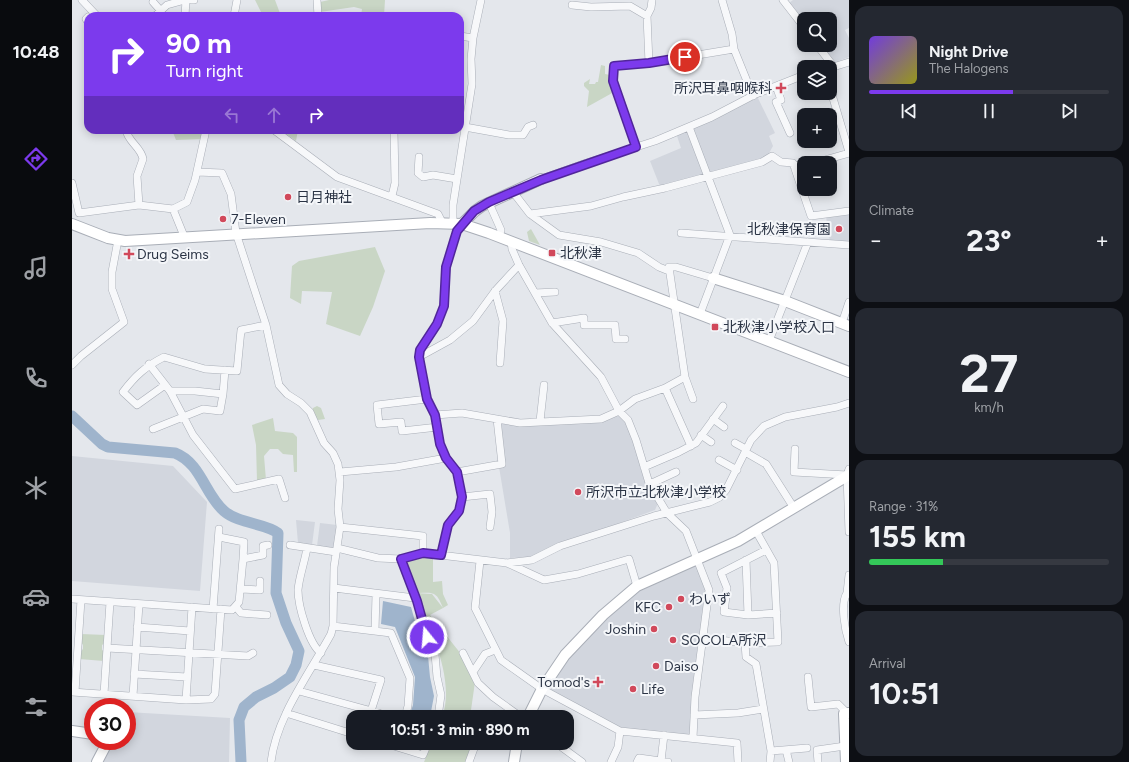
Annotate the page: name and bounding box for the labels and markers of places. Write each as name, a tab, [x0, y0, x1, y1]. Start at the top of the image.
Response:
pin	[668, 40, 702, 74]
place label: 所沢耳鼻咽喉科	[674, 80, 772, 97]
marker: 所沢耳鼻咽喉科	[775, 82, 787, 94]
place label: 日月神社	[296, 189, 352, 206]
marker: 日月神社	[283, 192, 293, 202]
place label: 7-Eleven	[231, 211, 286, 228]
marker: 7-Eleven	[218, 214, 228, 224]
place label: 北秋津保育園	[747, 221, 831, 238]
marker: 北秋津保育園	[834, 224, 844, 234]
place label: 北秋津	[560, 245, 602, 262]
place label: Drug Seims	[137, 246, 209, 263]
marker: 北秋津	[547, 248, 557, 258]
marker: Drug Seims	[124, 249, 134, 259]
place label: 北秋津小学校入口	[723, 319, 835, 336]
marker: 北秋津小学校入口	[710, 322, 720, 332]
place label: 所沢市立北秋津小学校	[586, 484, 726, 501]
marker: 所沢市立北秋津小学校	[573, 487, 583, 497]
place label: わいず	[689, 591, 731, 608]
marker: わいず	[676, 594, 686, 604]
place label: KFC	[635, 599, 661, 616]
marker: KFC	[664, 602, 674, 612]
place label: Joshin	[605, 621, 646, 638]
marker: Joshin	[649, 624, 659, 634]
place label: SOCOLA所沢	[681, 632, 766, 649]
marker: SOCOLA所沢	[668, 635, 678, 645]
place label: Daiso	[664, 658, 699, 675]
marker: Daiso	[651, 661, 661, 671]
place label: Tomod's	[537, 674, 590, 691]
marker: Tomod's	[593, 677, 603, 687]
place label: Life	[641, 681, 665, 698]
marker: Life	[628, 684, 638, 694]

